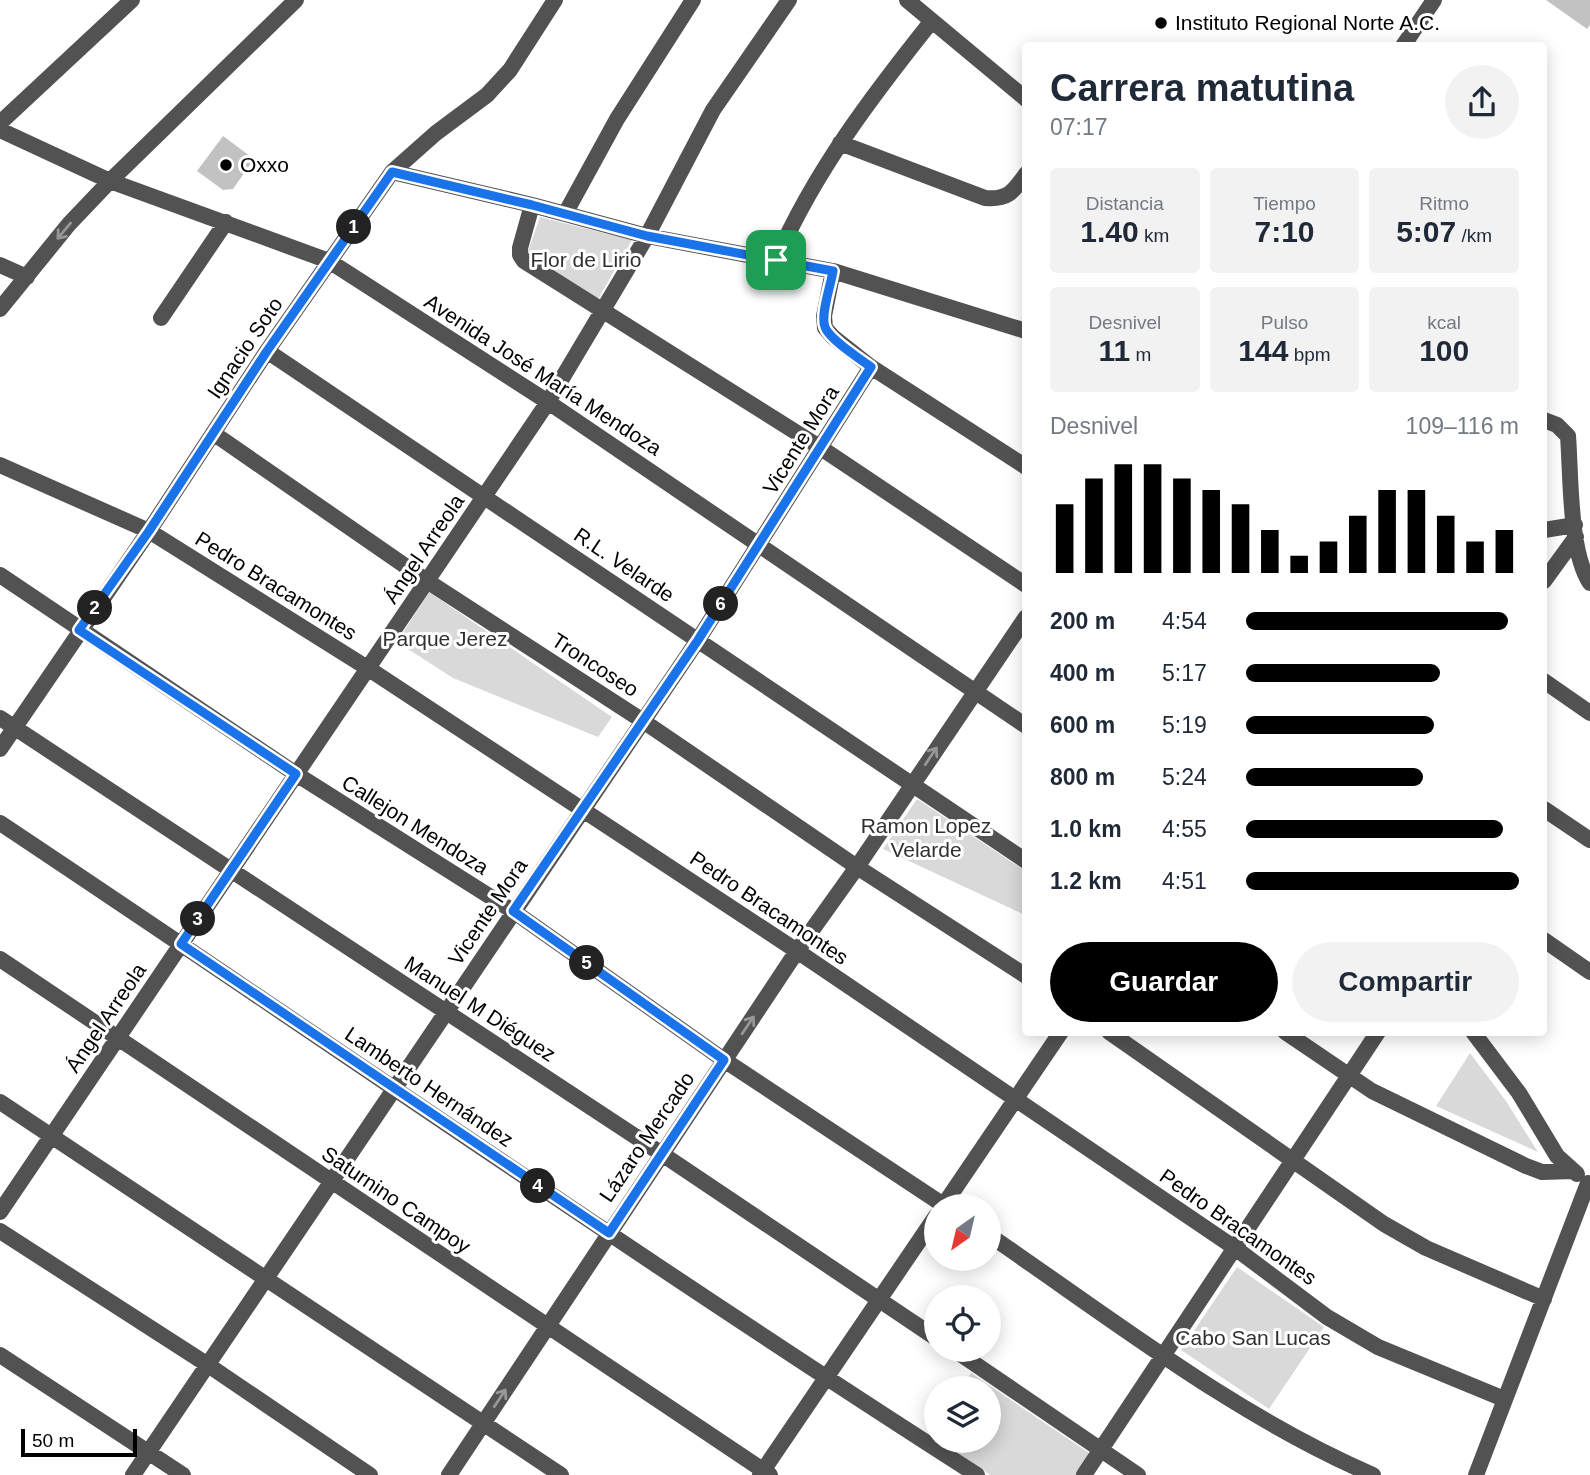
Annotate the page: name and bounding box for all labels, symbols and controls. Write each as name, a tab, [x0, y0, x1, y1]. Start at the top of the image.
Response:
place label: Instituto Regional Norte A.C.	[1175, 11, 1440, 34]
marker: Instituto Regional Norte A.C.	[1153, 15, 1169, 31]
button: share	[1445, 65, 1519, 139]
text: Carrera matutina	[1050, 67, 1354, 109]
text: 07:17	[1050, 114, 1108, 140]
place label: Oxxo	[240, 153, 289, 176]
marker: Oxxo	[218, 157, 234, 173]
text: Distancia	[1086, 193, 1164, 214]
text: Tiempo	[1253, 193, 1316, 214]
text: Ritmo	[1419, 193, 1469, 214]
pin: 1	[336, 210, 372, 244]
text: 1.40	[1080, 215, 1139, 248]
text: 7:10	[1254, 215, 1315, 248]
text: 5:07	[1396, 215, 1456, 248]
text: 1	[348, 216, 359, 237]
one-way arrow	[56, 222, 72, 240]
text: km	[1139, 225, 1169, 246]
text: /km	[1456, 225, 1492, 246]
pin	[746, 230, 806, 290]
icon: arrive	[757, 241, 795, 279]
park label: Flor de Lirio	[531, 248, 641, 271]
street label: Avenida José María Mendoza	[421, 289, 666, 460]
street label: Ignacio Soto	[202, 293, 287, 403]
text: Desnivel	[1088, 312, 1161, 333]
text: Pulso	[1261, 312, 1308, 333]
text: kcal	[1427, 312, 1461, 333]
text: 11	[1098, 334, 1130, 367]
text: 144	[1238, 334, 1288, 367]
text: 100	[1419, 334, 1469, 367]
text: m	[1130, 344, 1151, 365]
text: bpm	[1288, 344, 1331, 365]
street label: Vicente Mora	[758, 381, 843, 498]
text: Desnivel	[1050, 413, 1138, 439]
text: 109–116 m	[1406, 413, 1519, 439]
street label: Ángel Arreola	[379, 490, 469, 607]
street label: R.L. Velarde	[570, 523, 679, 606]
street label: Pedro Bracamontes	[191, 527, 361, 645]
pin: 6	[704, 586, 738, 622]
pin: 2	[78, 590, 112, 626]
text: 6	[715, 593, 726, 614]
text: 2	[89, 597, 100, 618]
text: 200 m	[1050, 608, 1115, 634]
text: 4:54	[1162, 608, 1207, 634]
park label: Parque Jerez	[383, 627, 507, 650]
street label: Troncoseo	[548, 628, 643, 701]
text: 400 m	[1050, 660, 1115, 686]
text: 5:17	[1162, 660, 1207, 686]
text: 600 m	[1050, 712, 1115, 738]
text: 5:19	[1162, 712, 1207, 738]
one-way arrow	[924, 746, 938, 766]
text: 800 m	[1050, 764, 1115, 790]
text: 5:24	[1162, 764, 1207, 790]
street label: Callejon Mendoza	[338, 770, 493, 879]
park label: Ramon Lopez Velarde	[861, 814, 991, 861]
text: 1.0 km	[1050, 816, 1122, 842]
text: 4:55	[1162, 816, 1207, 842]
street label: Pedro Bracamontes	[686, 846, 853, 969]
street label: Vicente Mora	[444, 854, 532, 969]
text: 1.2 km	[1050, 868, 1122, 894]
text: 4:51	[1162, 868, 1207, 894]
pin: 3	[180, 902, 216, 936]
text: 3	[192, 908, 203, 929]
button: Guardar	[1050, 942, 1278, 1022]
button: Compartir	[1292, 942, 1519, 1022]
pin: 5	[570, 946, 604, 981]
street label: Manuel M Diéguez	[401, 951, 560, 1066]
text: 5	[581, 952, 592, 973]
street label: Ángel Arreola	[61, 959, 151, 1076]
one-way arrow	[741, 1016, 755, 1035]
street label: Lamberto Hernández	[341, 1022, 517, 1151]
street label: Lázaro Mercado	[595, 1067, 699, 1206]
street label: Saturnino Campoy	[318, 1141, 475, 1258]
street label: Pedro Bracamontes	[1156, 1164, 1321, 1289]
pin: 4	[520, 1168, 556, 1204]
text: 4	[532, 1175, 543, 1196]
north arrow	[924, 1194, 1001, 1270]
map controls	[924, 1194, 1001, 1453]
button: locate	[924, 1285, 1001, 1362]
park label: Cabo San Lucas	[1175, 1326, 1331, 1349]
button: layers	[924, 1376, 1001, 1453]
one-way arrow	[493, 1389, 508, 1408]
scale bar	[21, 1426, 136, 1458]
text: 50 m	[32, 1430, 74, 1451]

